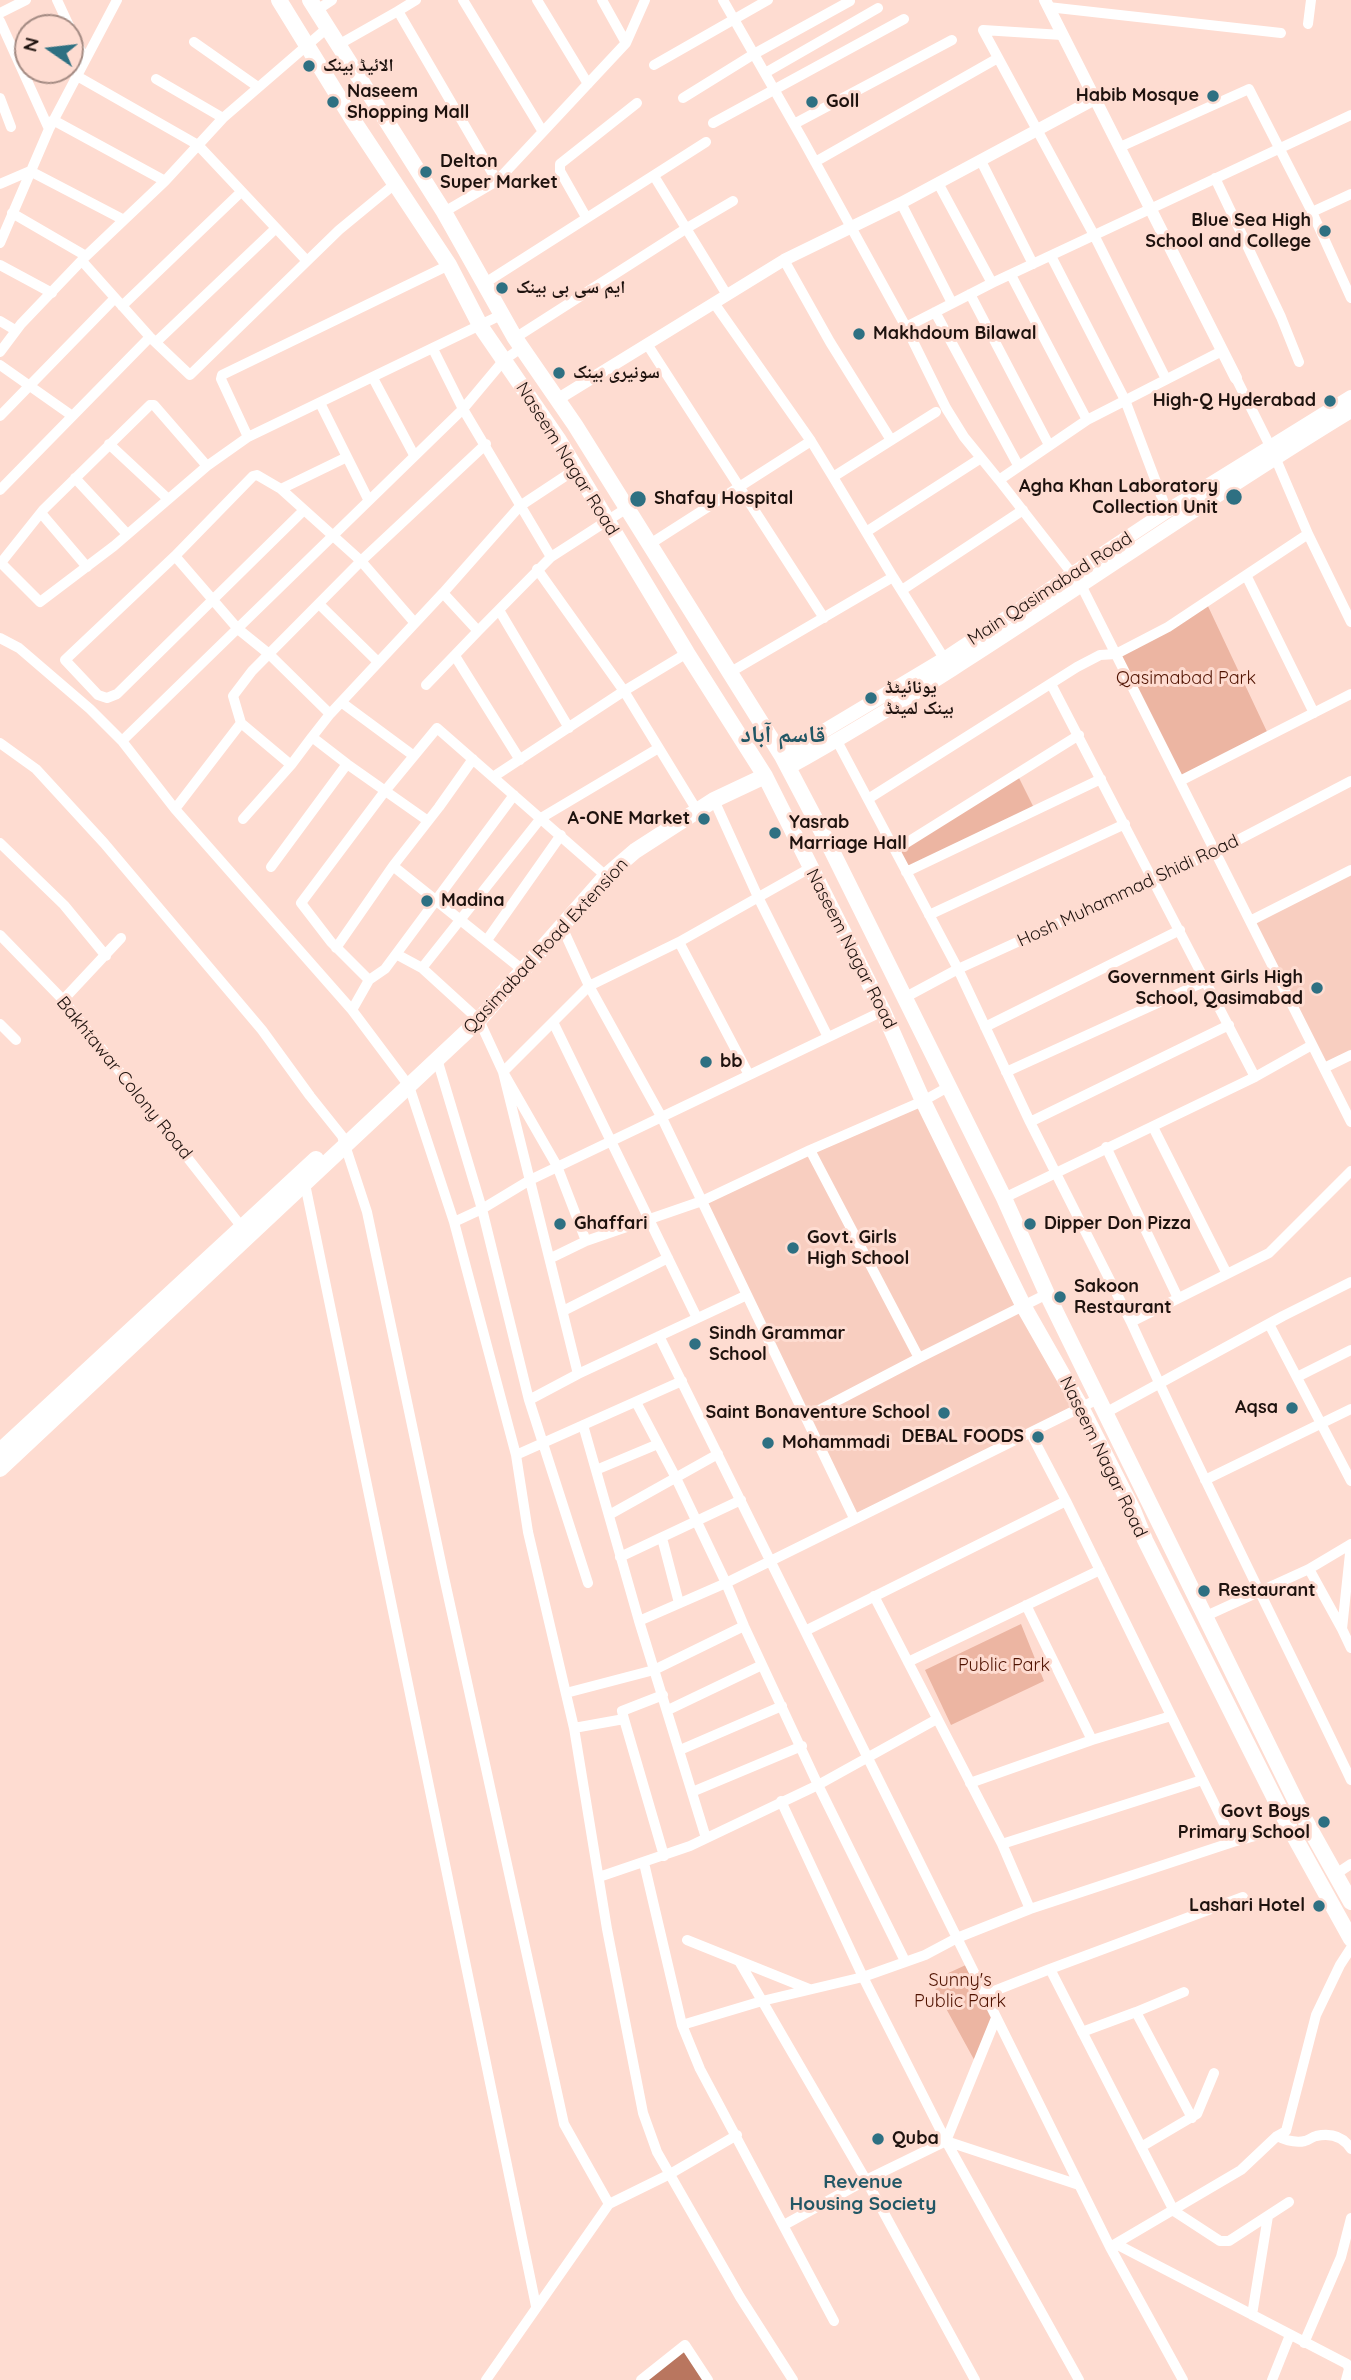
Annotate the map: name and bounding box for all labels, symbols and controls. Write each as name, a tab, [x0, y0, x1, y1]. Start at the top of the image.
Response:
north arrow	[14, 14, 84, 84]
text: N	[17, 35, 44, 54]
place label: الائیڈ بینک	[323, 55, 394, 77]
marker: الائیڈ بینک	[301, 58, 317, 74]
place label: Naseem Shopping Mall	[347, 81, 469, 124]
place label: Habib Mosque	[1076, 85, 1199, 107]
marker: Habib Mosque	[1205, 88, 1221, 104]
place label: Goll	[826, 91, 859, 113]
marker: Naseem Shopping Mall	[325, 94, 341, 110]
marker: Goll	[804, 94, 820, 110]
place label: Delton Super Market	[440, 151, 558, 194]
marker: Delton Super Market	[418, 164, 434, 180]
place label: Blue Sea High School and College	[1145, 210, 1311, 252]
marker: Blue Sea High School and College	[1317, 223, 1333, 239]
place label: ایم سی بی بینک	[516, 277, 625, 299]
marker: ایم سی بی بینک	[494, 280, 510, 296]
place label: Makhdoum Bilawal	[873, 323, 1037, 345]
marker: Makhdoum Bilawal	[851, 326, 867, 342]
place label: سونیری بینک	[573, 362, 660, 384]
marker: سونیری بینک	[551, 365, 567, 381]
street label: Naseem Nagar Road	[511, 378, 623, 540]
place label: High-Q Hyderabad	[1153, 390, 1316, 412]
marker: High-Q Hyderabad	[1322, 393, 1338, 409]
place label: Agha Khan Laboratory Collection Unit	[1019, 476, 1218, 518]
marker: Agha Khan Laboratory Collection Unit	[1224, 487, 1244, 507]
place label: Shafay Hospital	[654, 488, 793, 510]
marker: Shafay Hospital	[628, 489, 648, 509]
street label: Main Qasimabad Road	[964, 528, 1136, 650]
park label: Qasimabad Park	[1116, 668, 1256, 690]
place label: یونائیٹڈ بینک لمیٹڈ	[885, 677, 954, 720]
marker: یونائیٹڈ بینک لمیٹڈ	[863, 690, 879, 706]
district label: قاسم آباد	[741, 721, 825, 749]
place label: A-ONE Market	[567, 808, 690, 830]
marker: A-ONE Market	[696, 811, 712, 827]
place label: Yasrab Marriage Hall	[789, 812, 907, 854]
marker: Yasrab Marriage Hall	[767, 825, 783, 841]
street label: Hosh Muhammad Shidi Road	[1014, 830, 1242, 952]
street label: Qasimabad Road Extension	[459, 854, 633, 1038]
street label: Naseem Nagar Road	[801, 865, 901, 1033]
place label: Madina	[441, 890, 505, 912]
marker: Madina	[419, 893, 435, 909]
place label: Government Girls High School, Qasimabad	[1107, 967, 1303, 1010]
marker: Government Girls High School, Qasimabad	[1309, 980, 1325, 996]
street label: Bakhtawar Colony Road	[52, 992, 196, 1164]
place label: bb	[720, 1051, 743, 1073]
marker: bb	[698, 1054, 714, 1070]
place label: Ghaffari	[574, 1213, 647, 1235]
place label: Dipper Don Pizza	[1044, 1213, 1191, 1235]
marker: Ghaffari	[552, 1216, 568, 1232]
marker: Dipper Don Pizza	[1022, 1216, 1038, 1232]
place label: Govt. Girls High School	[807, 1227, 909, 1270]
marker: Govt. Girls High School	[785, 1240, 801, 1256]
place label: Sakoon Restaurant	[1074, 1276, 1172, 1318]
marker: Sakoon Restaurant	[1052, 1289, 1068, 1305]
place label: Sindh Grammar School	[709, 1323, 845, 1366]
marker: Sindh Grammar School	[687, 1336, 703, 1352]
street label: Naseem Nagar Road	[1055, 1373, 1151, 1541]
place label: Aqsa	[1235, 1397, 1278, 1419]
marker: Aqsa	[1284, 1400, 1300, 1416]
place label: Saint Bonaventure School	[705, 1402, 930, 1424]
marker: Saint Bonaventure School	[936, 1405, 952, 1421]
place label: DEBAL FOODS	[901, 1426, 1024, 1448]
marker: DEBAL FOODS	[1030, 1429, 1046, 1445]
place label: Mohammadi	[782, 1432, 890, 1454]
marker: Mohammadi	[760, 1435, 776, 1451]
place label: Restaurant	[1218, 1580, 1316, 1602]
marker: Restaurant	[1196, 1583, 1212, 1599]
park label: Public Park	[958, 1655, 1050, 1677]
place label: Govt Boys Primary School	[1178, 1801, 1310, 1843]
marker: Govt Boys Primary School	[1316, 1814, 1332, 1830]
place label: Lashari Hotel	[1189, 1895, 1305, 1917]
marker: Lashari Hotel	[1311, 1898, 1327, 1914]
park label: Sunny's Public Park	[914, 1970, 1006, 2012]
place label: Quba	[892, 2128, 939, 2150]
marker: Quba	[870, 2131, 886, 2147]
district label: Revenue Housing Society	[790, 2171, 936, 2215]

